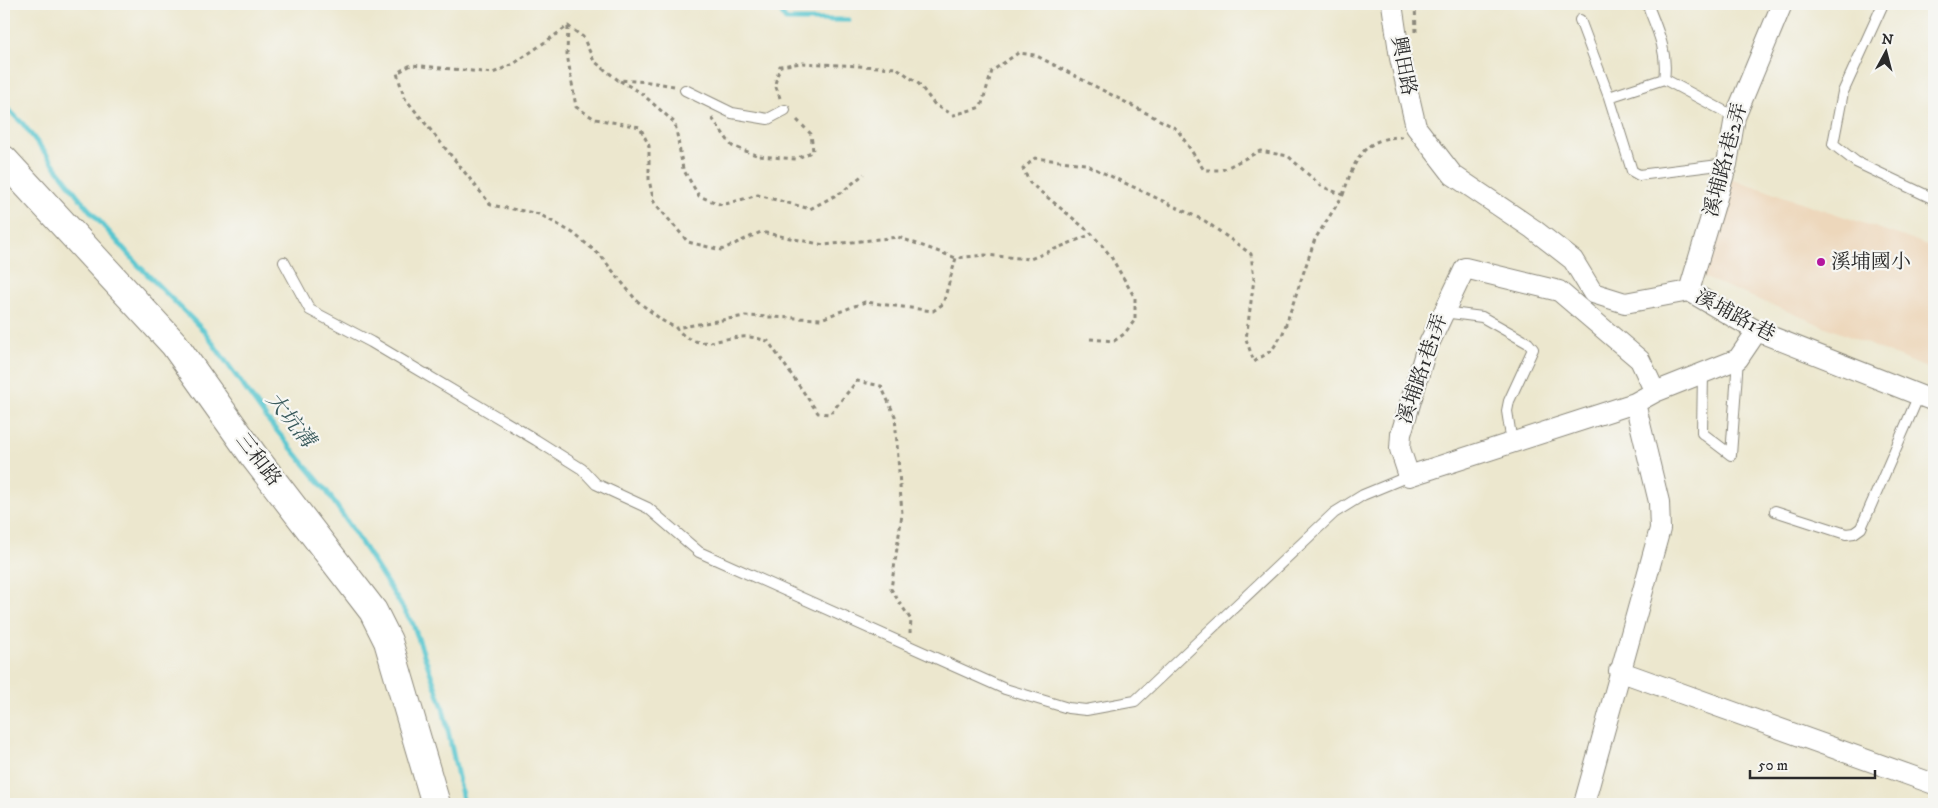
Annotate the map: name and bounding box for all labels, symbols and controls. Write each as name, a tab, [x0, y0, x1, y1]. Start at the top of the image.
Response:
north arrow	[1860, 28, 1910, 78]
text: N	[1881, 30, 1895, 50]
street label: 興田路	[1385, 34, 1421, 98]
street label: 溪埔路1巷2弄	[1699, 100, 1753, 220]
place label: 溪埔國小	[1831, 250, 1911, 275]
marker: 溪埔國小	[1815, 256, 1827, 268]
street label: 溪埔路1巷	[1691, 284, 1779, 348]
street label: 溪埔路1巷1弄	[1393, 311, 1453, 427]
water label: 大坑溝	[260, 387, 322, 455]
street label: 三和路	[230, 429, 286, 491]
scale bar	[1750, 748, 1876, 780]
text: 50 m	[1758, 756, 1788, 775]

